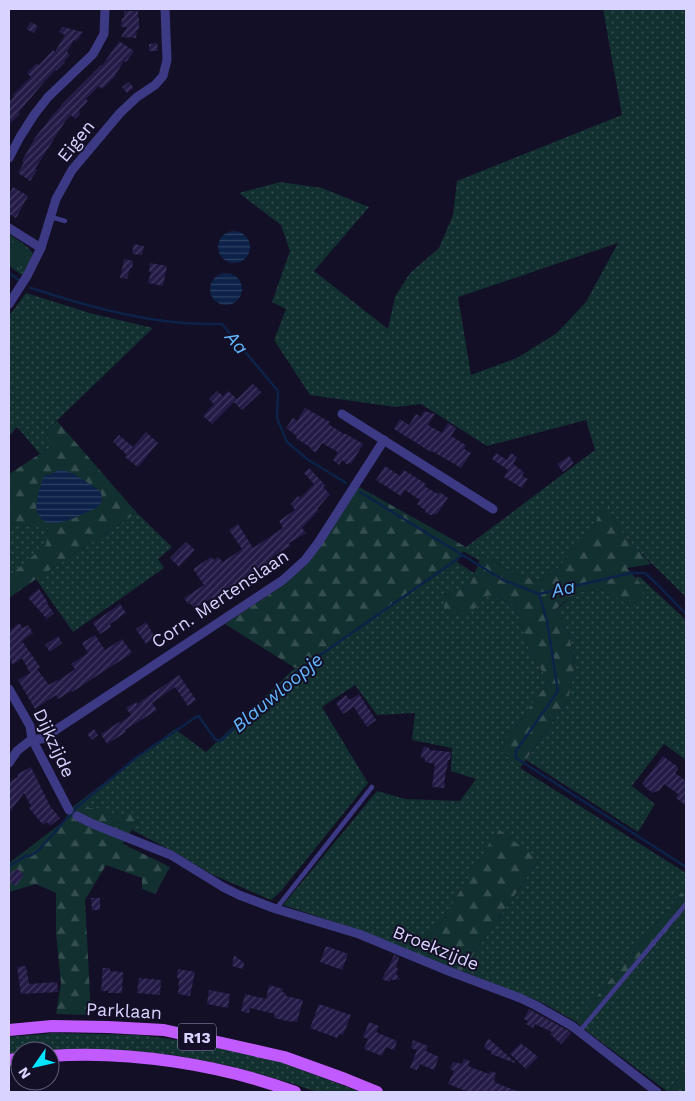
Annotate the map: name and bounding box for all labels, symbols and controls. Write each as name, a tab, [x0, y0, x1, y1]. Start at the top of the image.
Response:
street label: Eigen	[53, 116, 99, 166]
water label: Aa	[220, 325, 253, 359]
street label: Corn. Mertenslaan	[147, 545, 292, 652]
water label: Aa	[548, 575, 578, 603]
water label: Blauwloopje	[227, 648, 328, 737]
street label: Dijkzijde	[29, 705, 80, 781]
street label: Broekzijde	[390, 921, 482, 974]
street label: Parklaan	[86, 998, 162, 1023]
road number: R13	[178, 1024, 216, 1050]
north arrow	[10, 1041, 60, 1091]
text: N	[15, 1064, 34, 1082]

